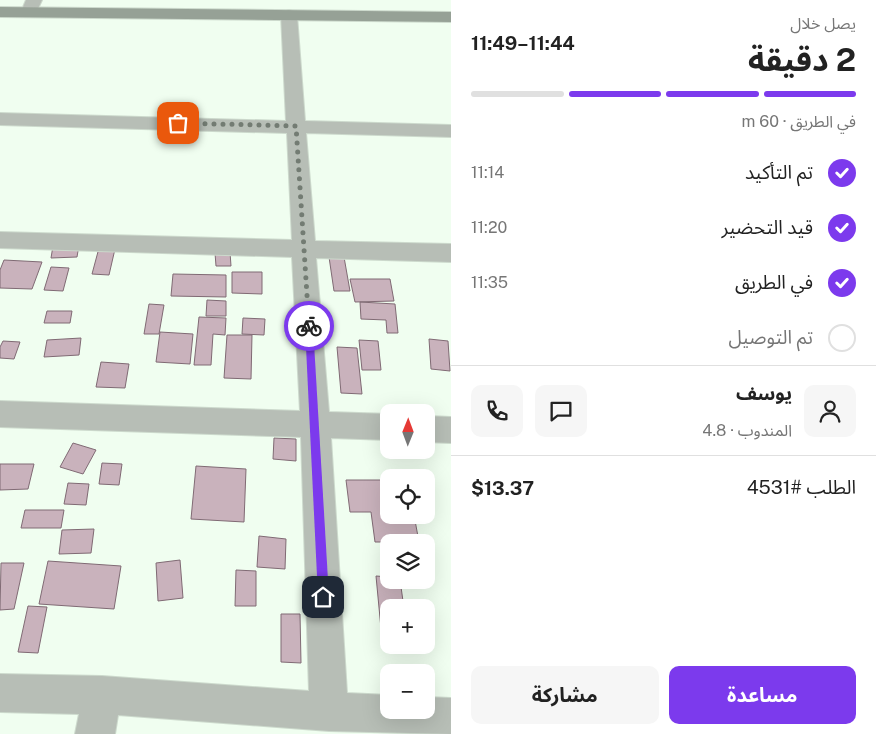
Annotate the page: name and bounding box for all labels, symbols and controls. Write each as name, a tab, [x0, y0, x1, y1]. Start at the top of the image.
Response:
text: يصل خلال	[790, 14, 856, 33]
text: 11:44–11:49	[471, 32, 575, 54]
text: 2 دقيقة	[748, 41, 856, 78]
pin	[157, 102, 199, 144]
icon: bag	[164, 109, 192, 137]
text: في الطريق · 60 m	[742, 112, 856, 131]
icon: check	[828, 159, 856, 187]
text: تم التأكيد	[745, 161, 813, 183]
text: 11:14	[471, 163, 504, 182]
icon: check	[828, 214, 856, 242]
text: قيد التحضير	[721, 216, 813, 238]
text: 11:20	[471, 218, 507, 237]
icon: check	[828, 269, 856, 297]
text: في الطريق	[735, 271, 813, 293]
text: 11:35	[471, 273, 508, 292]
courier	[284, 301, 334, 351]
icon: bike	[295, 312, 323, 340]
text: تم التوصيل	[728, 326, 813, 348]
text: يوسف	[736, 382, 792, 404]
button: phone	[471, 385, 523, 437]
button: chat	[535, 385, 587, 437]
button: person	[804, 385, 856, 437]
north arrow	[380, 404, 435, 459]
map controls	[380, 404, 435, 719]
text: المندوب · 4.8	[702, 421, 792, 440]
button: locate	[380, 469, 435, 524]
text: الطلب #4531	[747, 476, 856, 498]
text: $13.37	[471, 477, 534, 499]
button: layers	[380, 534, 435, 589]
pin	[302, 576, 344, 618]
icon: home	[309, 583, 337, 611]
button: +	[380, 599, 435, 654]
button: −	[380, 664, 435, 719]
button: مشاركة	[471, 666, 659, 724]
button: مساعدة	[669, 666, 856, 724]

